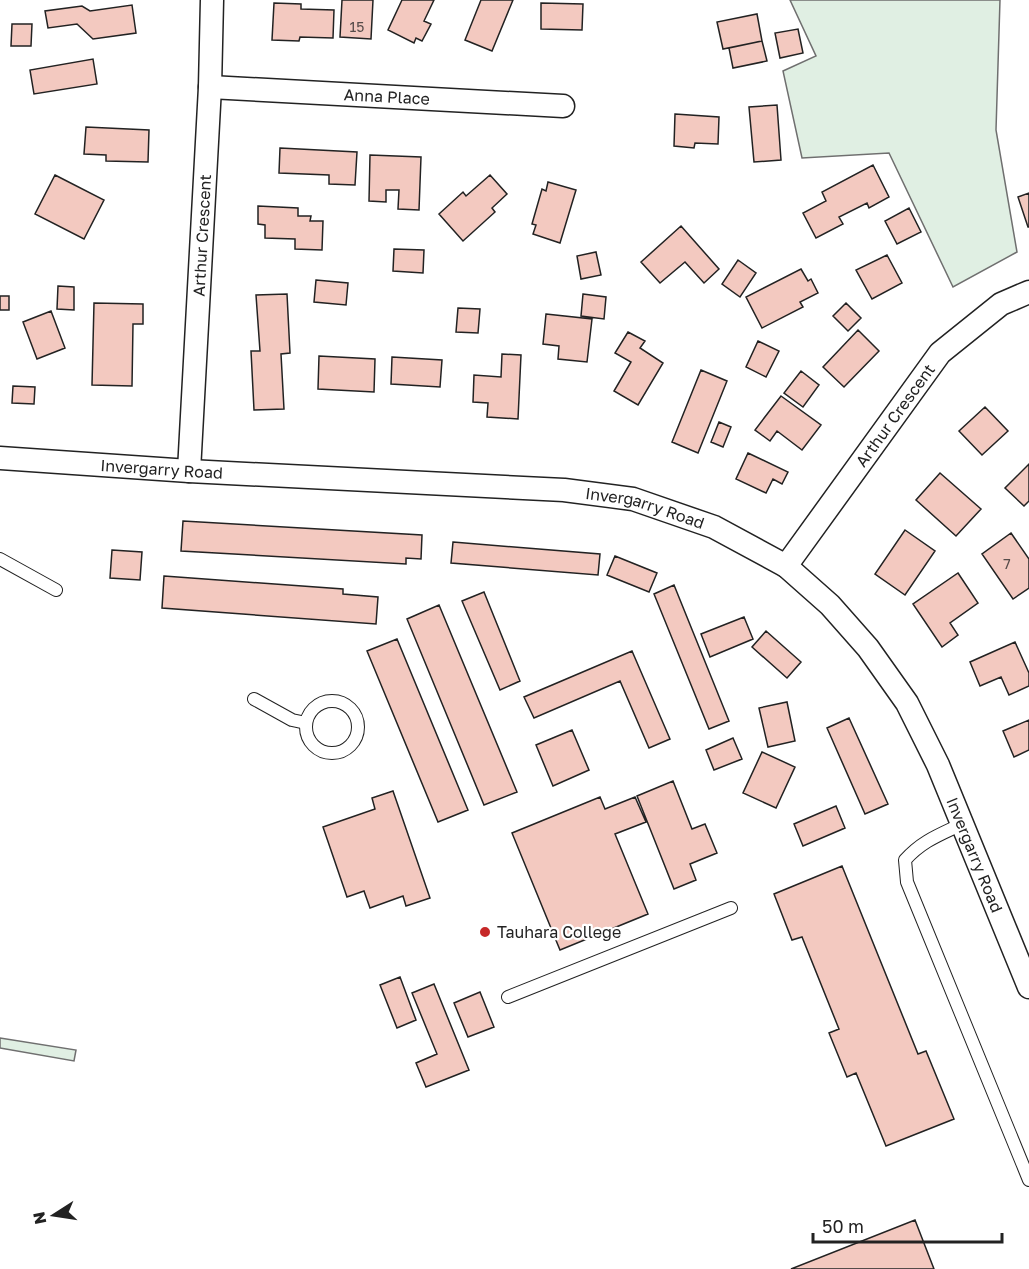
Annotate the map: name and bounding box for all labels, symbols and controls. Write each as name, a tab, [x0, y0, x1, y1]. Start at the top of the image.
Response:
house number: 15	[350, 18, 364, 35]
street label: Anna Place	[343, 84, 430, 109]
street label: Arthur Crescent	[189, 174, 215, 297]
street label: Arthur Crescent	[851, 360, 939, 471]
street label: Invergarry Road	[100, 455, 223, 483]
street label: Invergarry Road	[584, 483, 707, 533]
house number: 7	[1003, 555, 1011, 572]
street label: Invergarry Road	[942, 794, 1007, 915]
place label: Tauhara College	[497, 922, 621, 942]
marker: Tauhara College	[478, 925, 492, 939]
north arrow	[24, 1185, 84, 1245]
scale bar	[813, 1206, 1002, 1244]
text: N	[28, 1210, 50, 1226]
text: 50 m	[822, 1215, 864, 1237]

